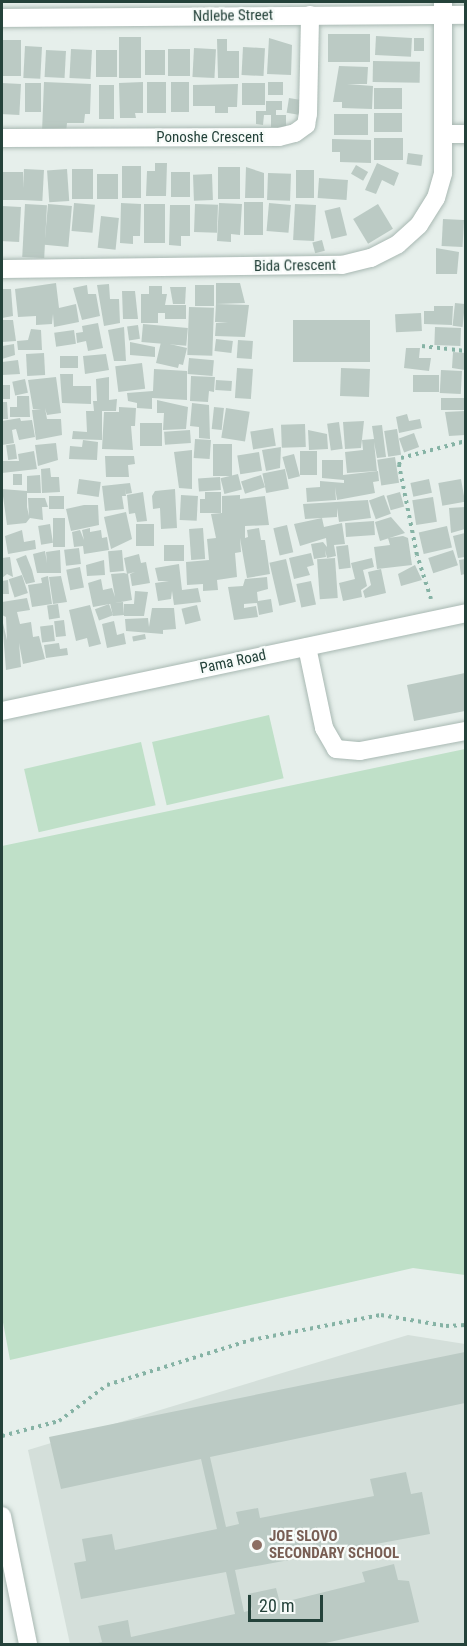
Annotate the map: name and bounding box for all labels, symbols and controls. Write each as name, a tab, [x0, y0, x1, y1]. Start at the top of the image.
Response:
street label: Ndlebe Street	[193, 6, 273, 26]
street label: Ponoshe Crescent	[156, 129, 264, 147]
street label: Bida Crescent	[254, 256, 336, 276]
street label: Pama Road	[198, 646, 268, 678]
place label: JOE SLOVO SECONDARY SCHOOL	[269, 1527, 399, 1562]
marker: JOE SLOVO SECONDARY SCHOOL	[250, 1538, 264, 1552]
scale bar	[251, 1583, 326, 1621]
text: 20 m	[259, 1595, 294, 1616]

